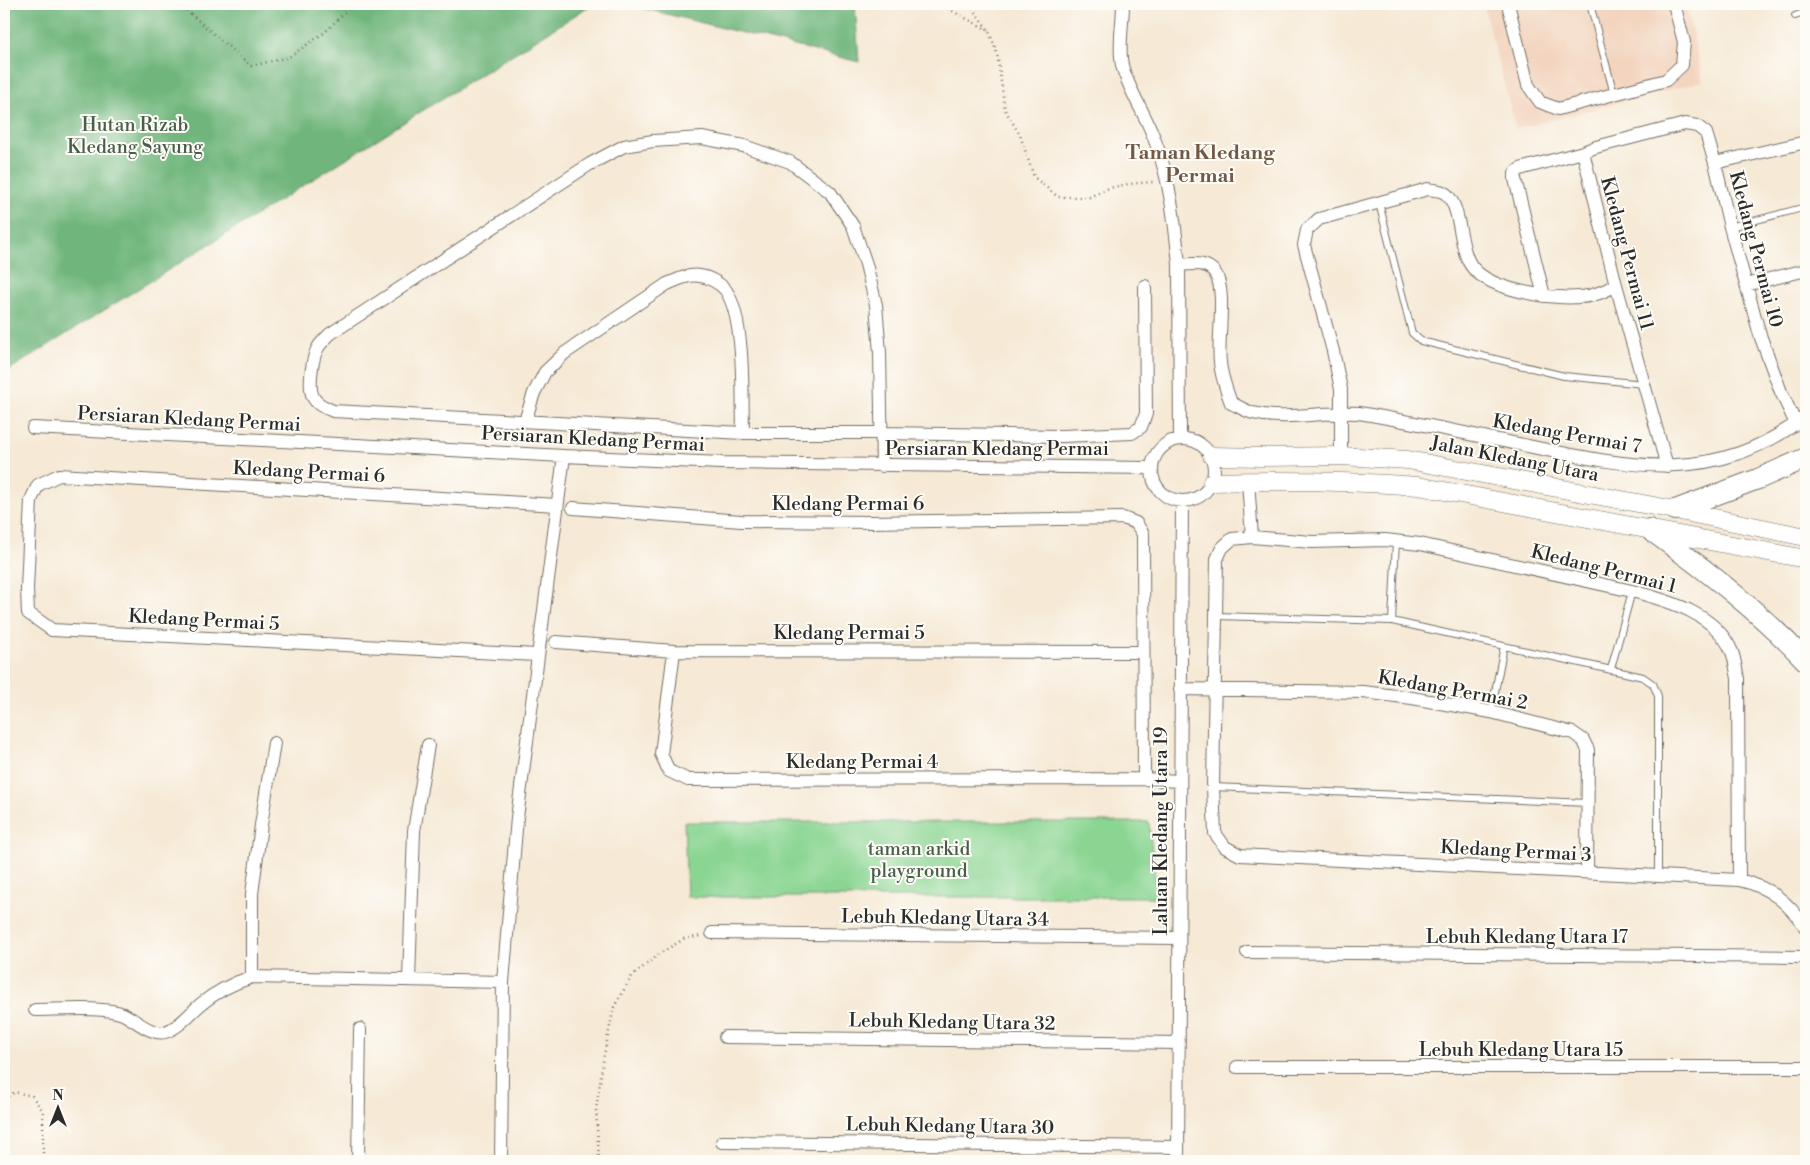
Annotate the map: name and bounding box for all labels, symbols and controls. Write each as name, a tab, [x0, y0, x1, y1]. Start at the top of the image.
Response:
park label: Hutan Rizab Kledang Sayung	[67, 113, 203, 159]
district label: Taman Kledang Permai	[1126, 141, 1275, 189]
street label: Kledang Permai 10	[1724, 168, 1788, 330]
street label: Kledang Permai 11	[1595, 174, 1659, 333]
street label: Persiaran Kledang Permai	[77, 401, 301, 437]
street label: Kledang Permai 7	[1491, 409, 1643, 459]
street label: Persiaran Kledang Permai	[481, 421, 705, 457]
street label: Jalan Kledang Utara	[1428, 431, 1601, 487]
street label: Persiaran Kledang Permai	[885, 437, 1109, 461]
street label: Kledang Permai 6	[232, 456, 386, 488]
street label: Kledang Permai 6	[772, 492, 924, 516]
street label: Kledang Permai 1	[1528, 539, 1679, 599]
street label: Kledang Permai 5	[128, 604, 280, 636]
street label: Kledang Permai 5	[773, 621, 925, 645]
street label: Kledang Permai 2	[1376, 665, 1530, 715]
street label: Laluan Kledang Utara 19	[1149, 726, 1173, 936]
street label: Kledang Permai 4	[786, 750, 938, 774]
street label: Kledang Permai 3	[1440, 835, 1592, 867]
park label: taman arkid playground	[868, 837, 971, 883]
street label: Lebuh Kledang Utara 34	[841, 904, 1049, 932]
street label: Lebuh Kledang Utara 17	[1426, 925, 1629, 949]
street label: Lebuh Kledang Utara 32	[848, 1008, 1056, 1036]
street label: Lebuh Kledang Utara 15	[1419, 1038, 1623, 1062]
north arrow	[32, 1082, 82, 1132]
text: N	[52, 1087, 64, 1105]
street label: Lebuh Kledang Utara 30	[845, 1112, 1055, 1140]

